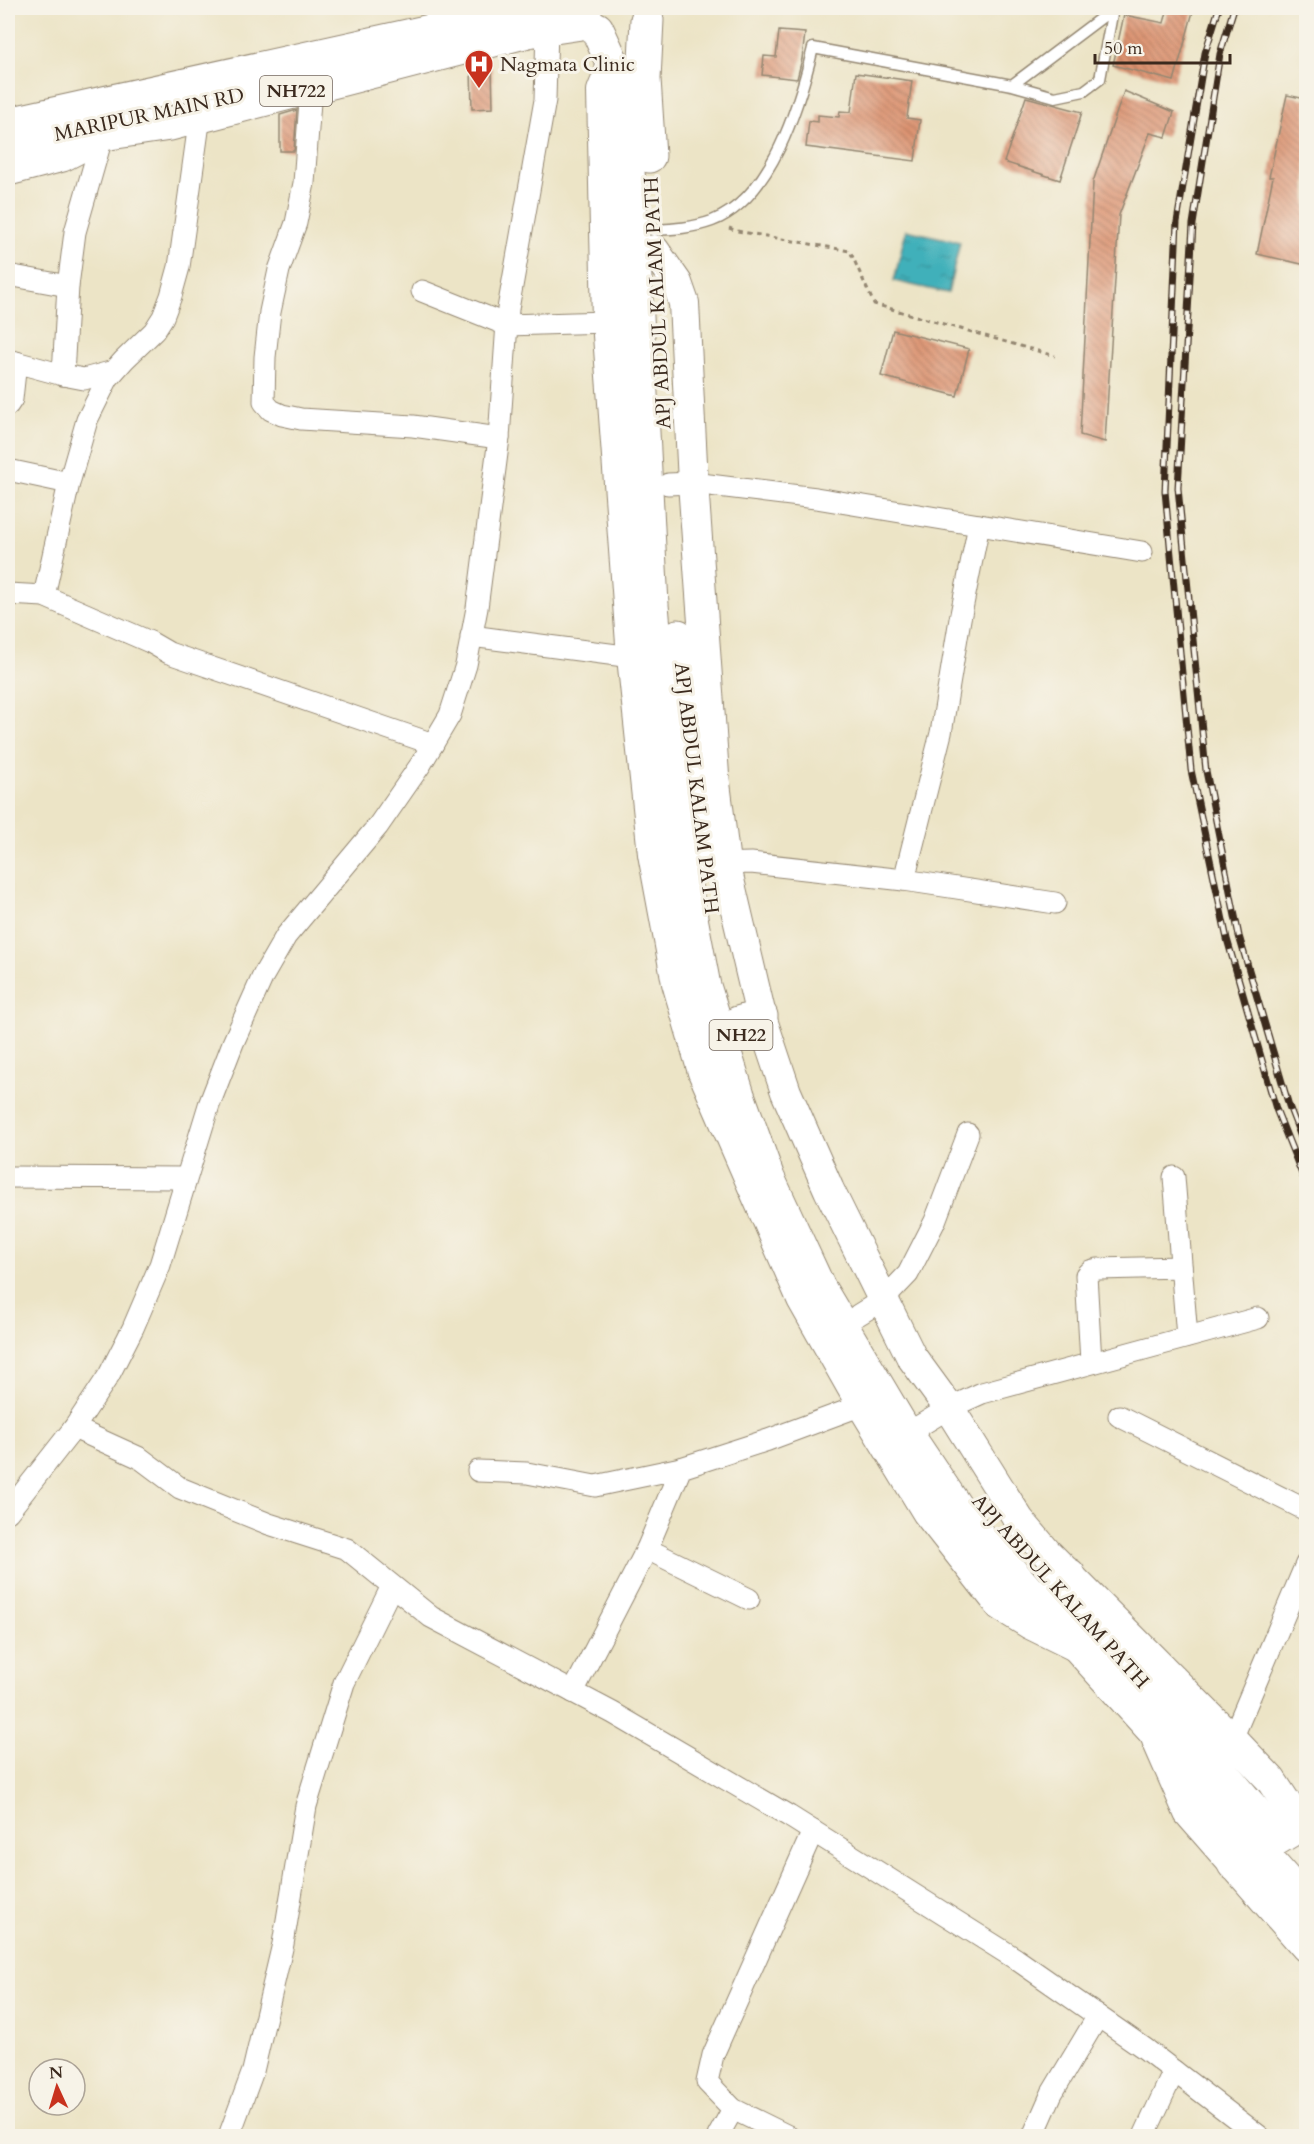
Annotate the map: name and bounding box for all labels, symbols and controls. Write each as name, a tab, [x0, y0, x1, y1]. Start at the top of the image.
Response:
scale bar	[1095, 27, 1230, 65]
text: 50 m	[1104, 36, 1143, 61]
hospital icon: Nagmata Clinic	[463, 48, 495, 90]
place label: Nagmata Clinic	[500, 51, 635, 78]
road number: NH722	[260, 76, 332, 106]
street label: MARIPUR MAIN RD	[52, 81, 247, 148]
street label: APJ ABDUL KALAM PATH	[637, 176, 678, 430]
street label: APJ ABDUL KALAM PATH	[668, 661, 725, 916]
road number: NH22	[710, 1020, 772, 1050]
street label: APJ ABDUL KALAM PATH	[966, 1488, 1156, 1695]
north arrow	[27, 2057, 87, 2117]
text: N	[48, 2062, 64, 2084]

